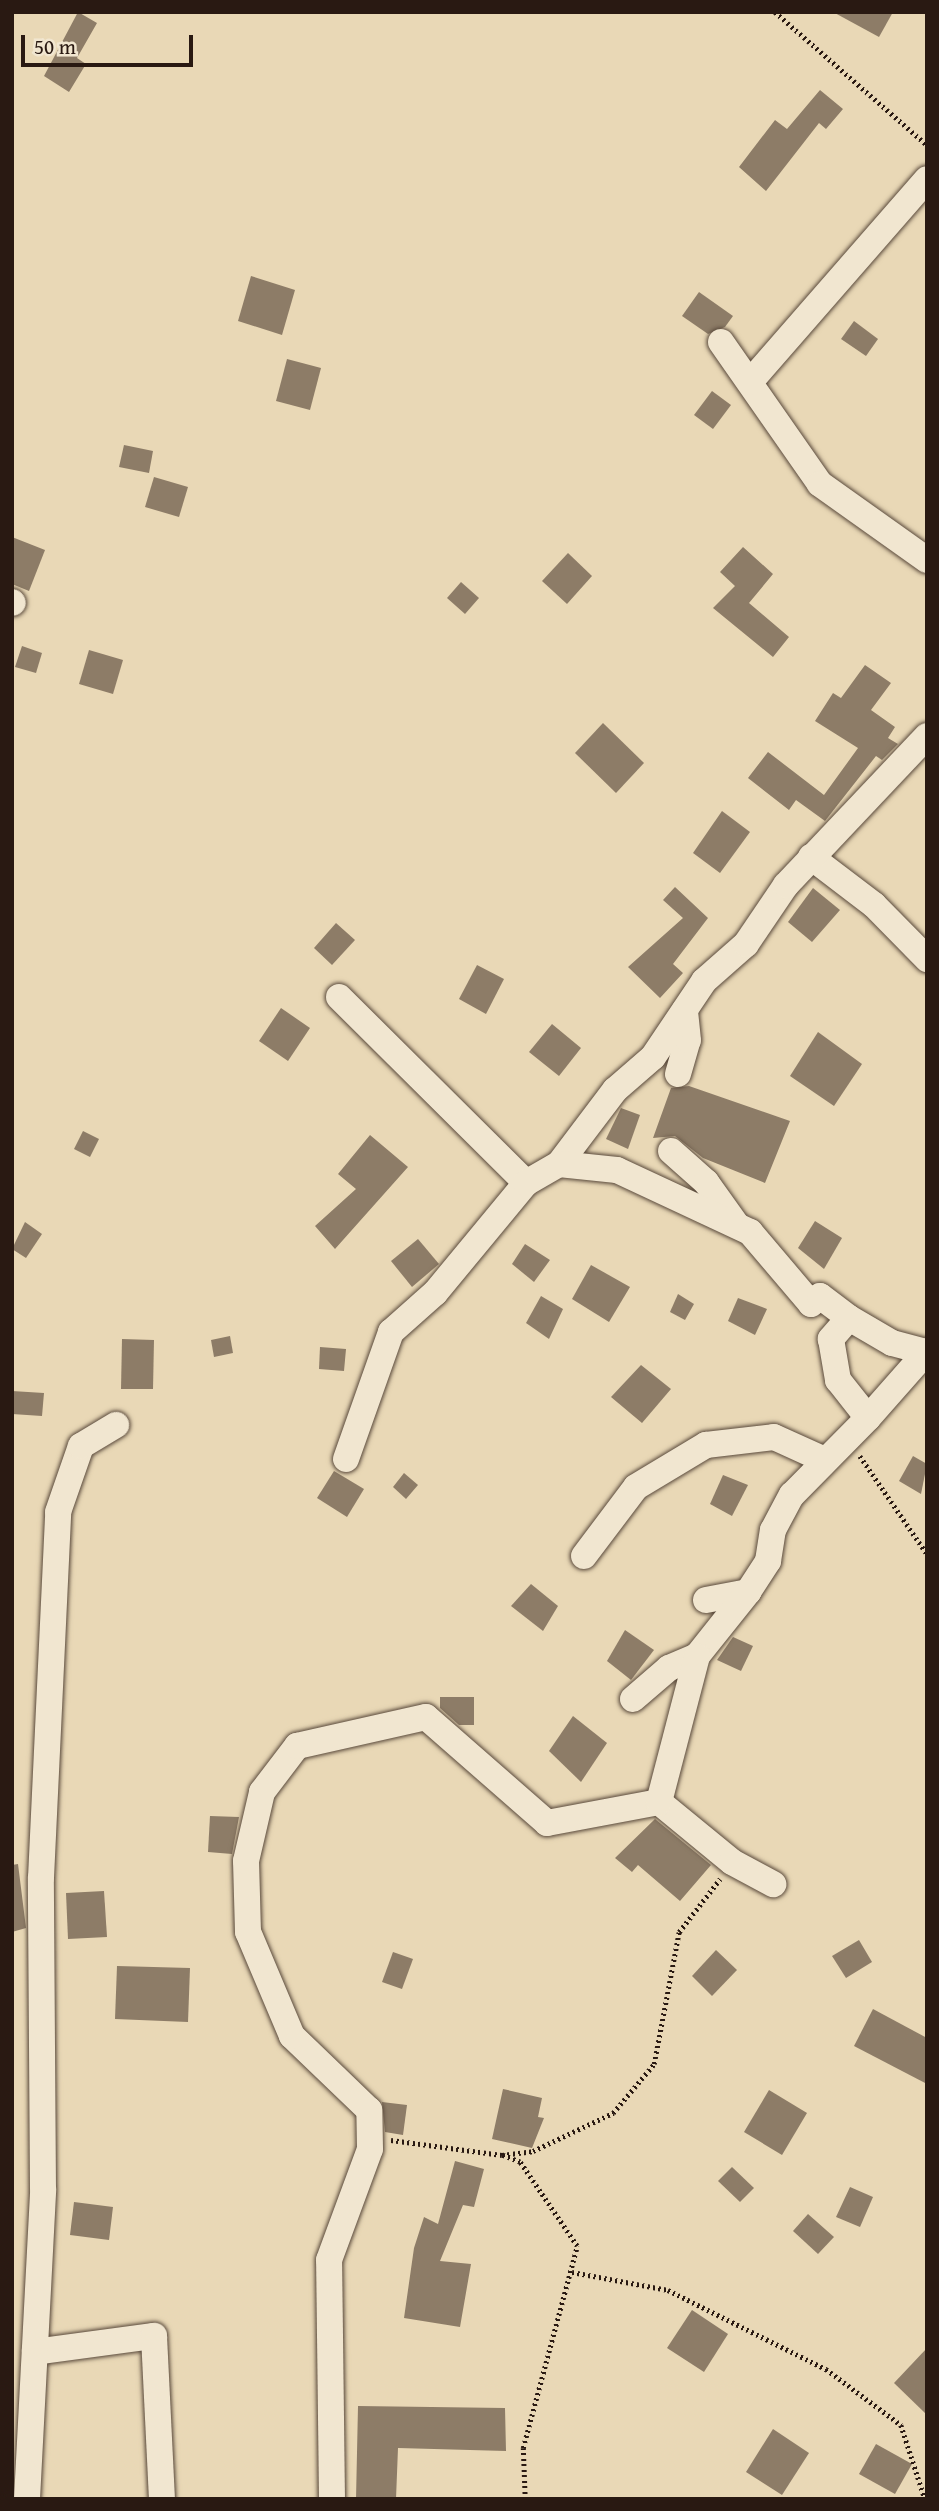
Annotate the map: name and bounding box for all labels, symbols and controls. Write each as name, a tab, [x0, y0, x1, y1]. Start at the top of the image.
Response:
scale bar	[24, 21, 196, 65]
text: 50 m	[34, 31, 76, 62]

